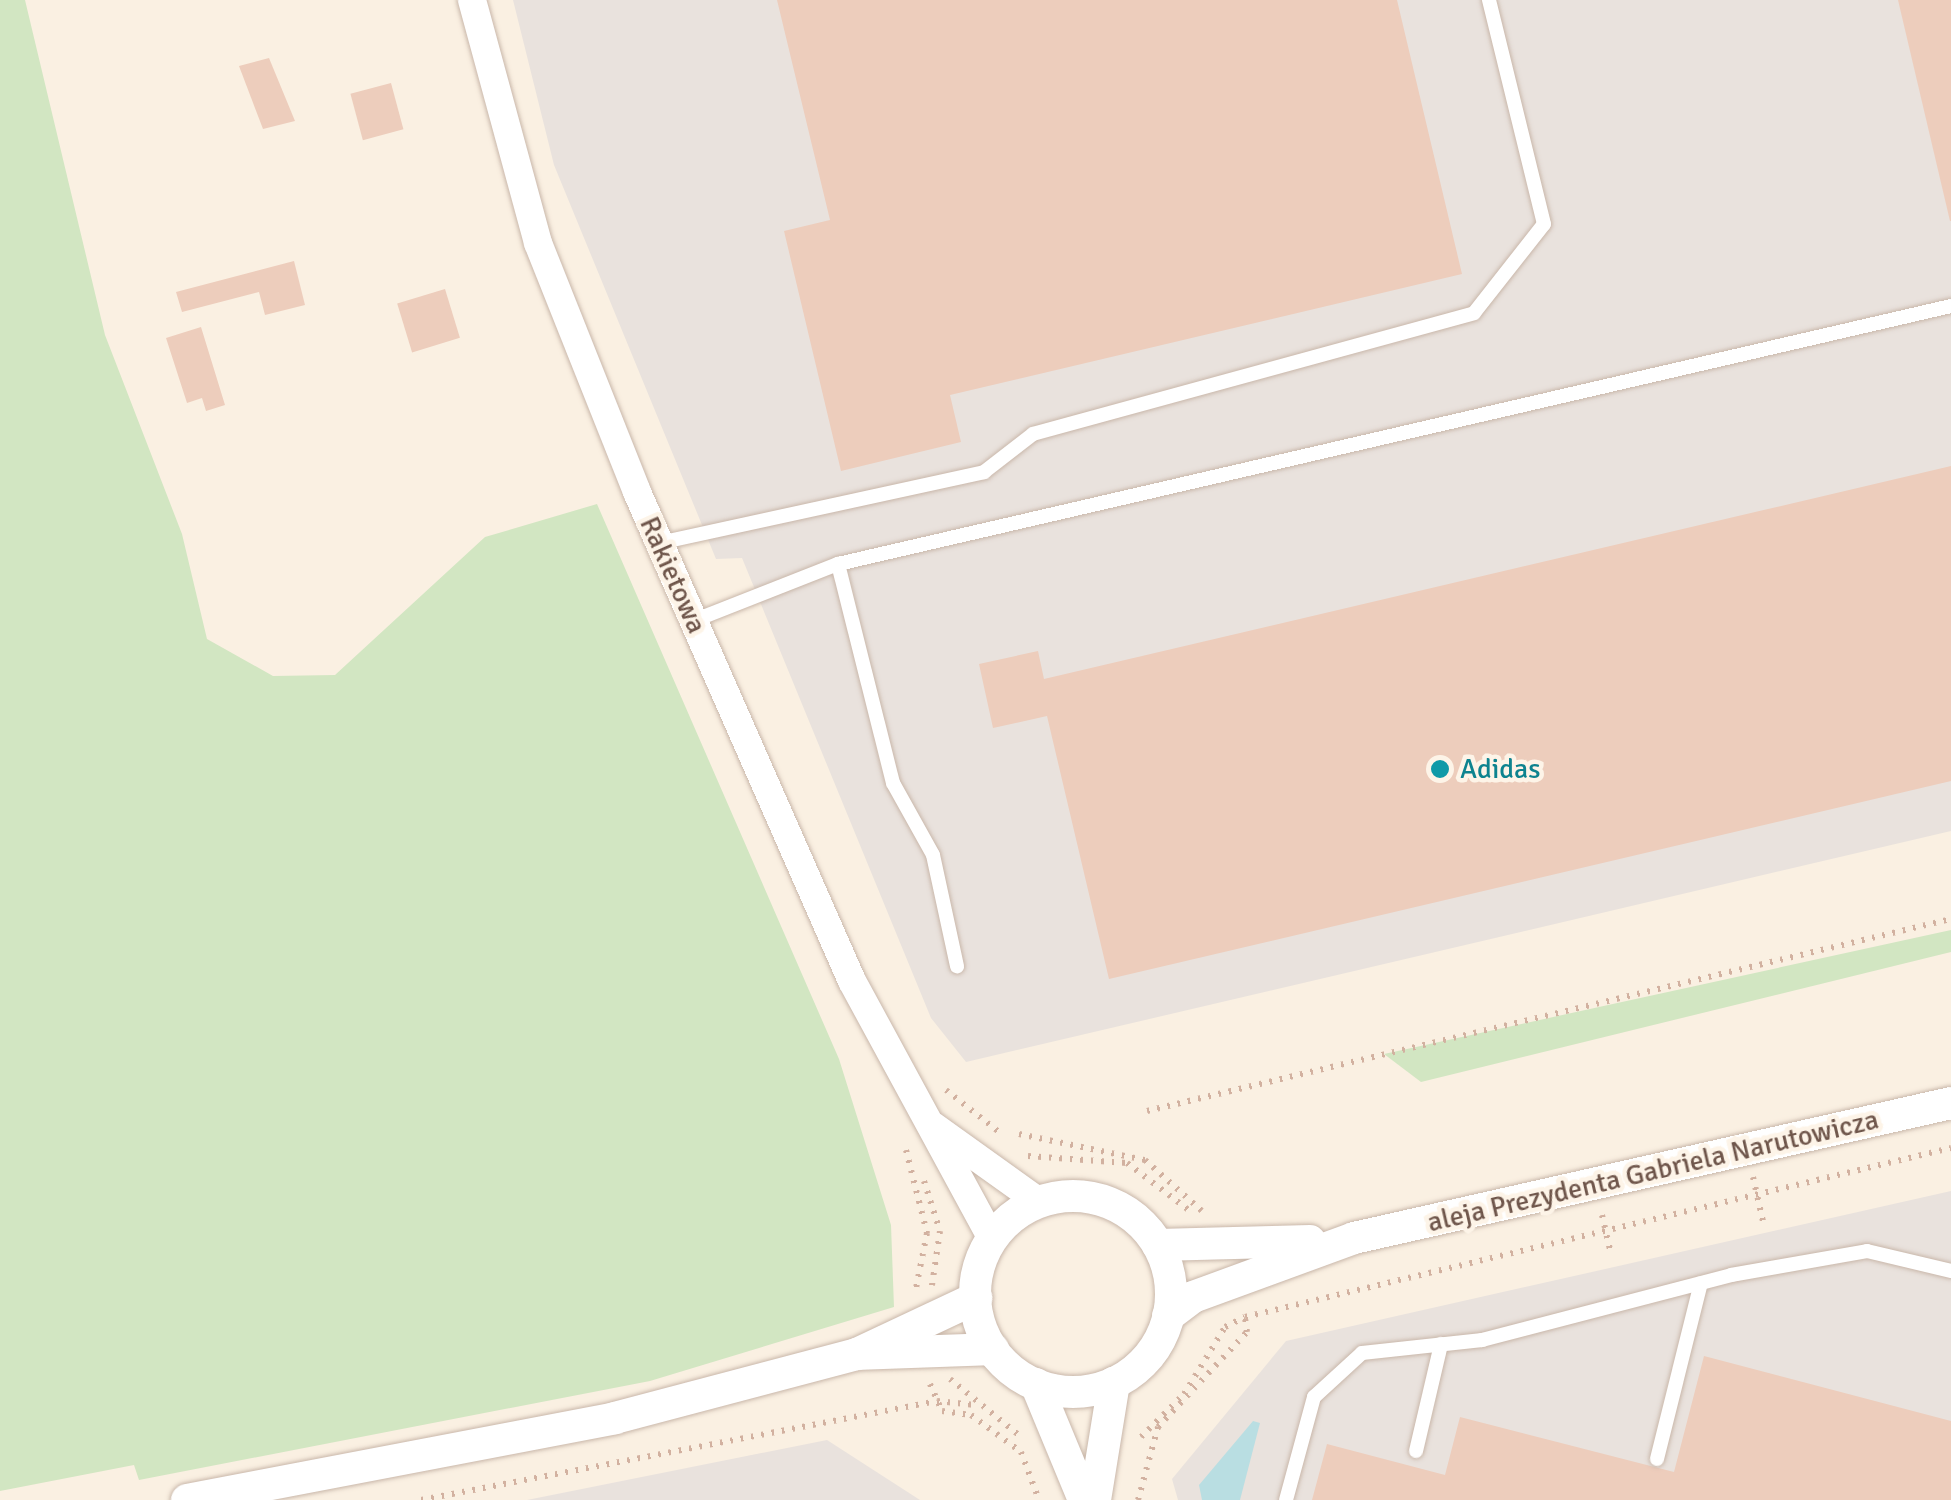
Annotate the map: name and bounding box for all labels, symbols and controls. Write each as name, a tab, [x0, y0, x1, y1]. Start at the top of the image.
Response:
street label: Rakietowa	[632, 511, 714, 639]
place label: Adidas	[1460, 752, 1541, 786]
marker: Adidas	[1429, 758, 1451, 780]
street label: aleja Prezydenta Gabriela Narutowicza	[1424, 1103, 1882, 1239]

